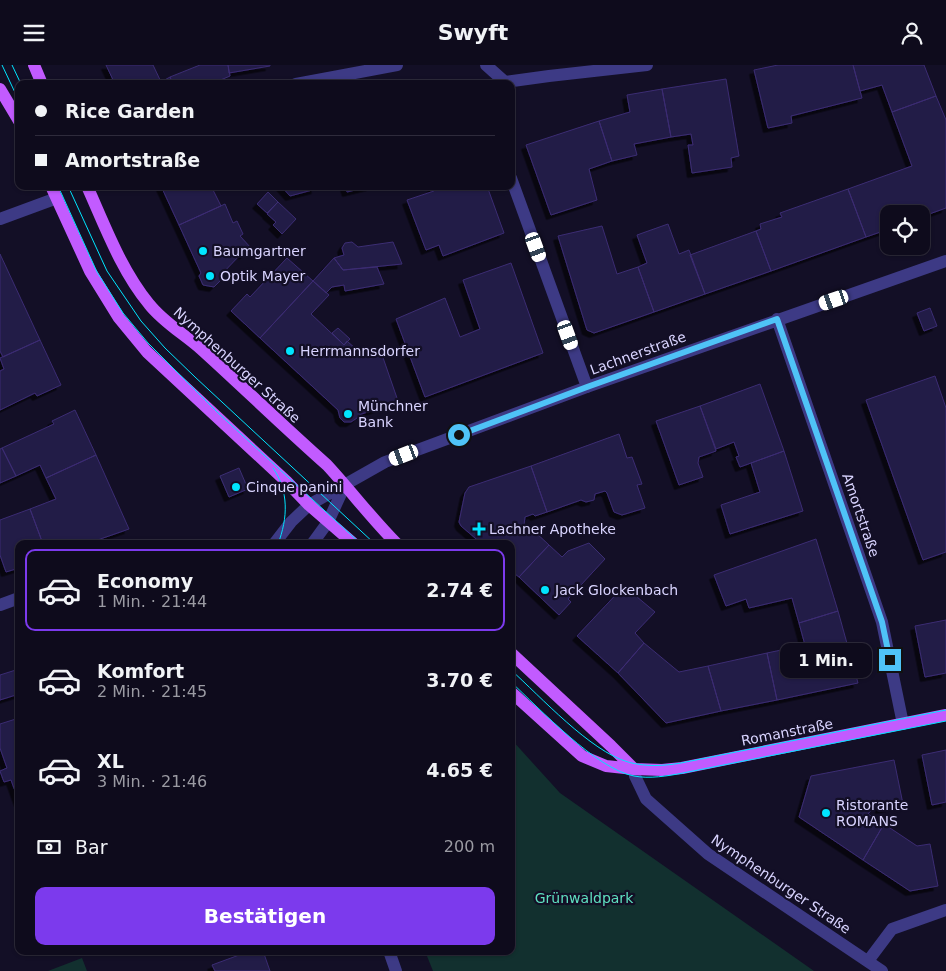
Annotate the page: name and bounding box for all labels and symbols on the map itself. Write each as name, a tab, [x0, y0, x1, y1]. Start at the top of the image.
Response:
car	[523, 230, 548, 264]
place label: Baumgartner	[213, 243, 306, 259]
marker: Baumgartner	[197, 245, 209, 257]
place label: Optik Mayer	[220, 268, 305, 284]
marker: Optik Mayer	[204, 270, 216, 282]
car	[817, 288, 850, 312]
street label: Nymphenburger Straße	[170, 304, 304, 426]
car	[555, 318, 580, 352]
street label: Lachnerstraße	[588, 328, 688, 378]
place label: Herrmannsdorfer	[300, 343, 420, 359]
marker: Herrmannsdorfer	[284, 345, 296, 357]
place label: Münchner Bank	[358, 398, 428, 430]
marker: Münchner Bank	[342, 408, 354, 420]
route start	[448, 424, 470, 446]
car	[387, 443, 420, 467]
street label: Amortstraße	[839, 471, 883, 559]
place label: Cinque panini	[246, 479, 342, 495]
marker: Cinque panini	[230, 481, 242, 493]
place label: Lachner Apotheke	[489, 521, 616, 537]
marker: Lachner Apotheke	[473, 523, 485, 535]
place label: Jack Glockenbach	[554, 582, 678, 598]
marker: Jack Glockenbach	[539, 584, 551, 596]
callout: 1 Min.	[780, 643, 872, 677]
route end	[879, 649, 901, 671]
street label: Romanstraße	[740, 715, 834, 749]
place label: Ristorante ROMANS	[836, 797, 908, 829]
marker: Ristorante ROMANS	[820, 807, 832, 819]
street label: Nymphenburger Straße	[708, 831, 854, 937]
park label: Grünwaldpark	[535, 890, 634, 906]

